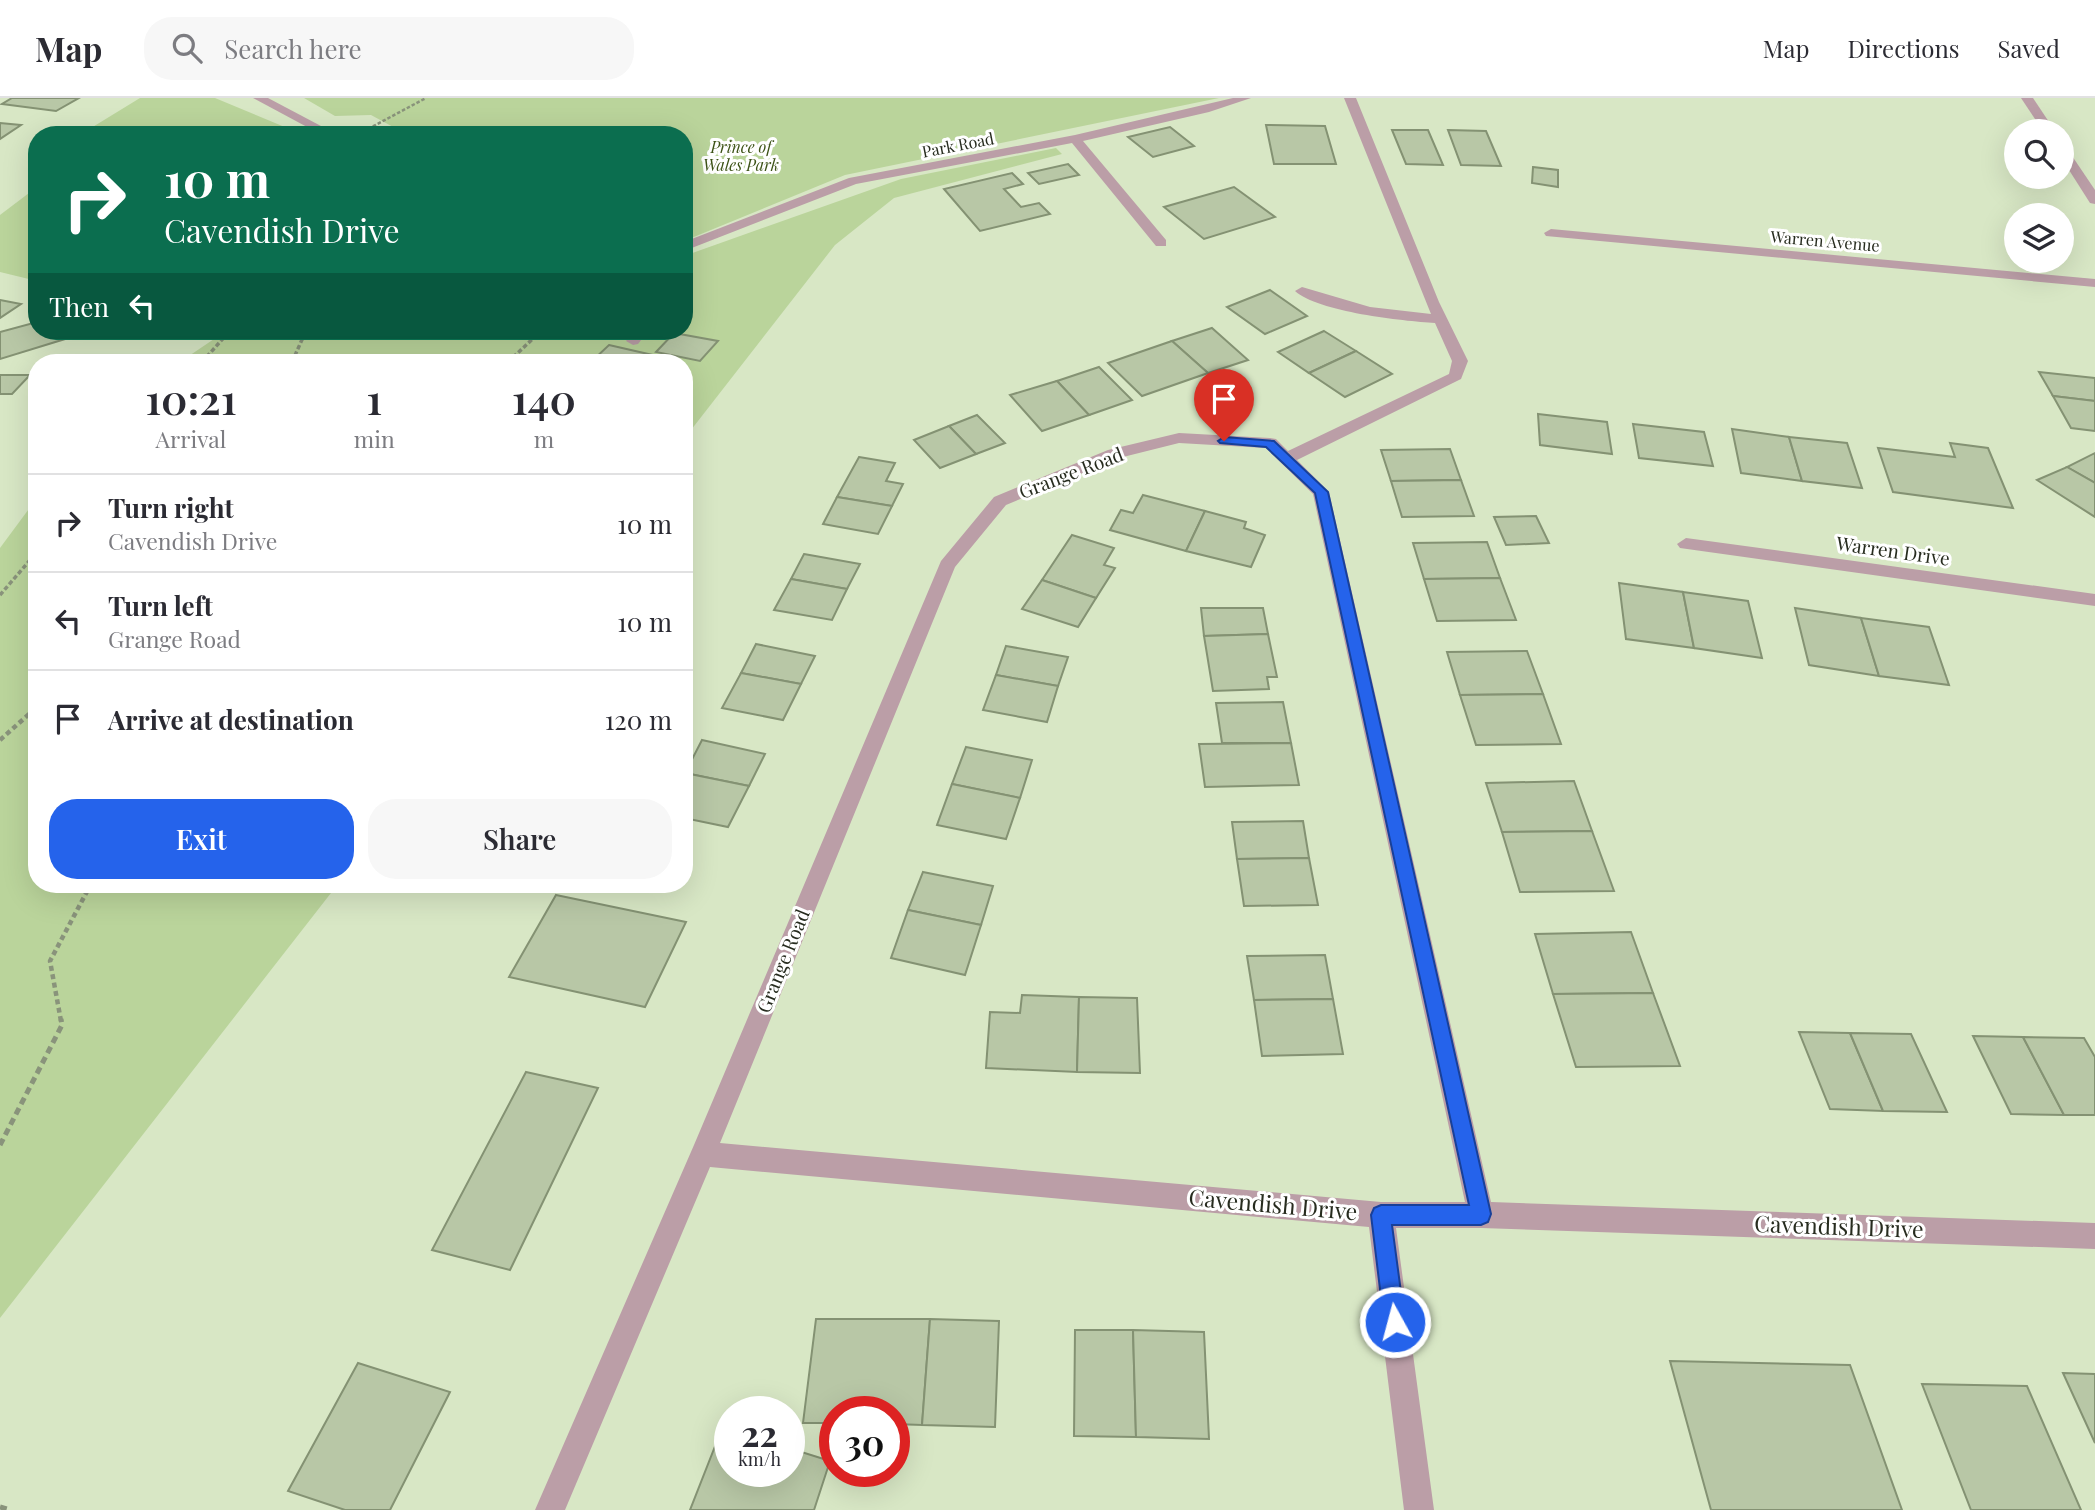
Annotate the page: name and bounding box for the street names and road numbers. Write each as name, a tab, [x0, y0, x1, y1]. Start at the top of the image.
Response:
street label: Park Road	[920, 127, 996, 162]
street label: Warren Avenue	[1769, 225, 1880, 256]
street label: Grange Road	[1015, 440, 1127, 504]
street label: Warren Drive	[1834, 529, 1952, 571]
street label: Grange Road	[749, 905, 815, 1016]
street label: Cavendish Drive	[1187, 1181, 1359, 1226]
street label: Cavendish Drive	[1754, 1207, 1924, 1244]

